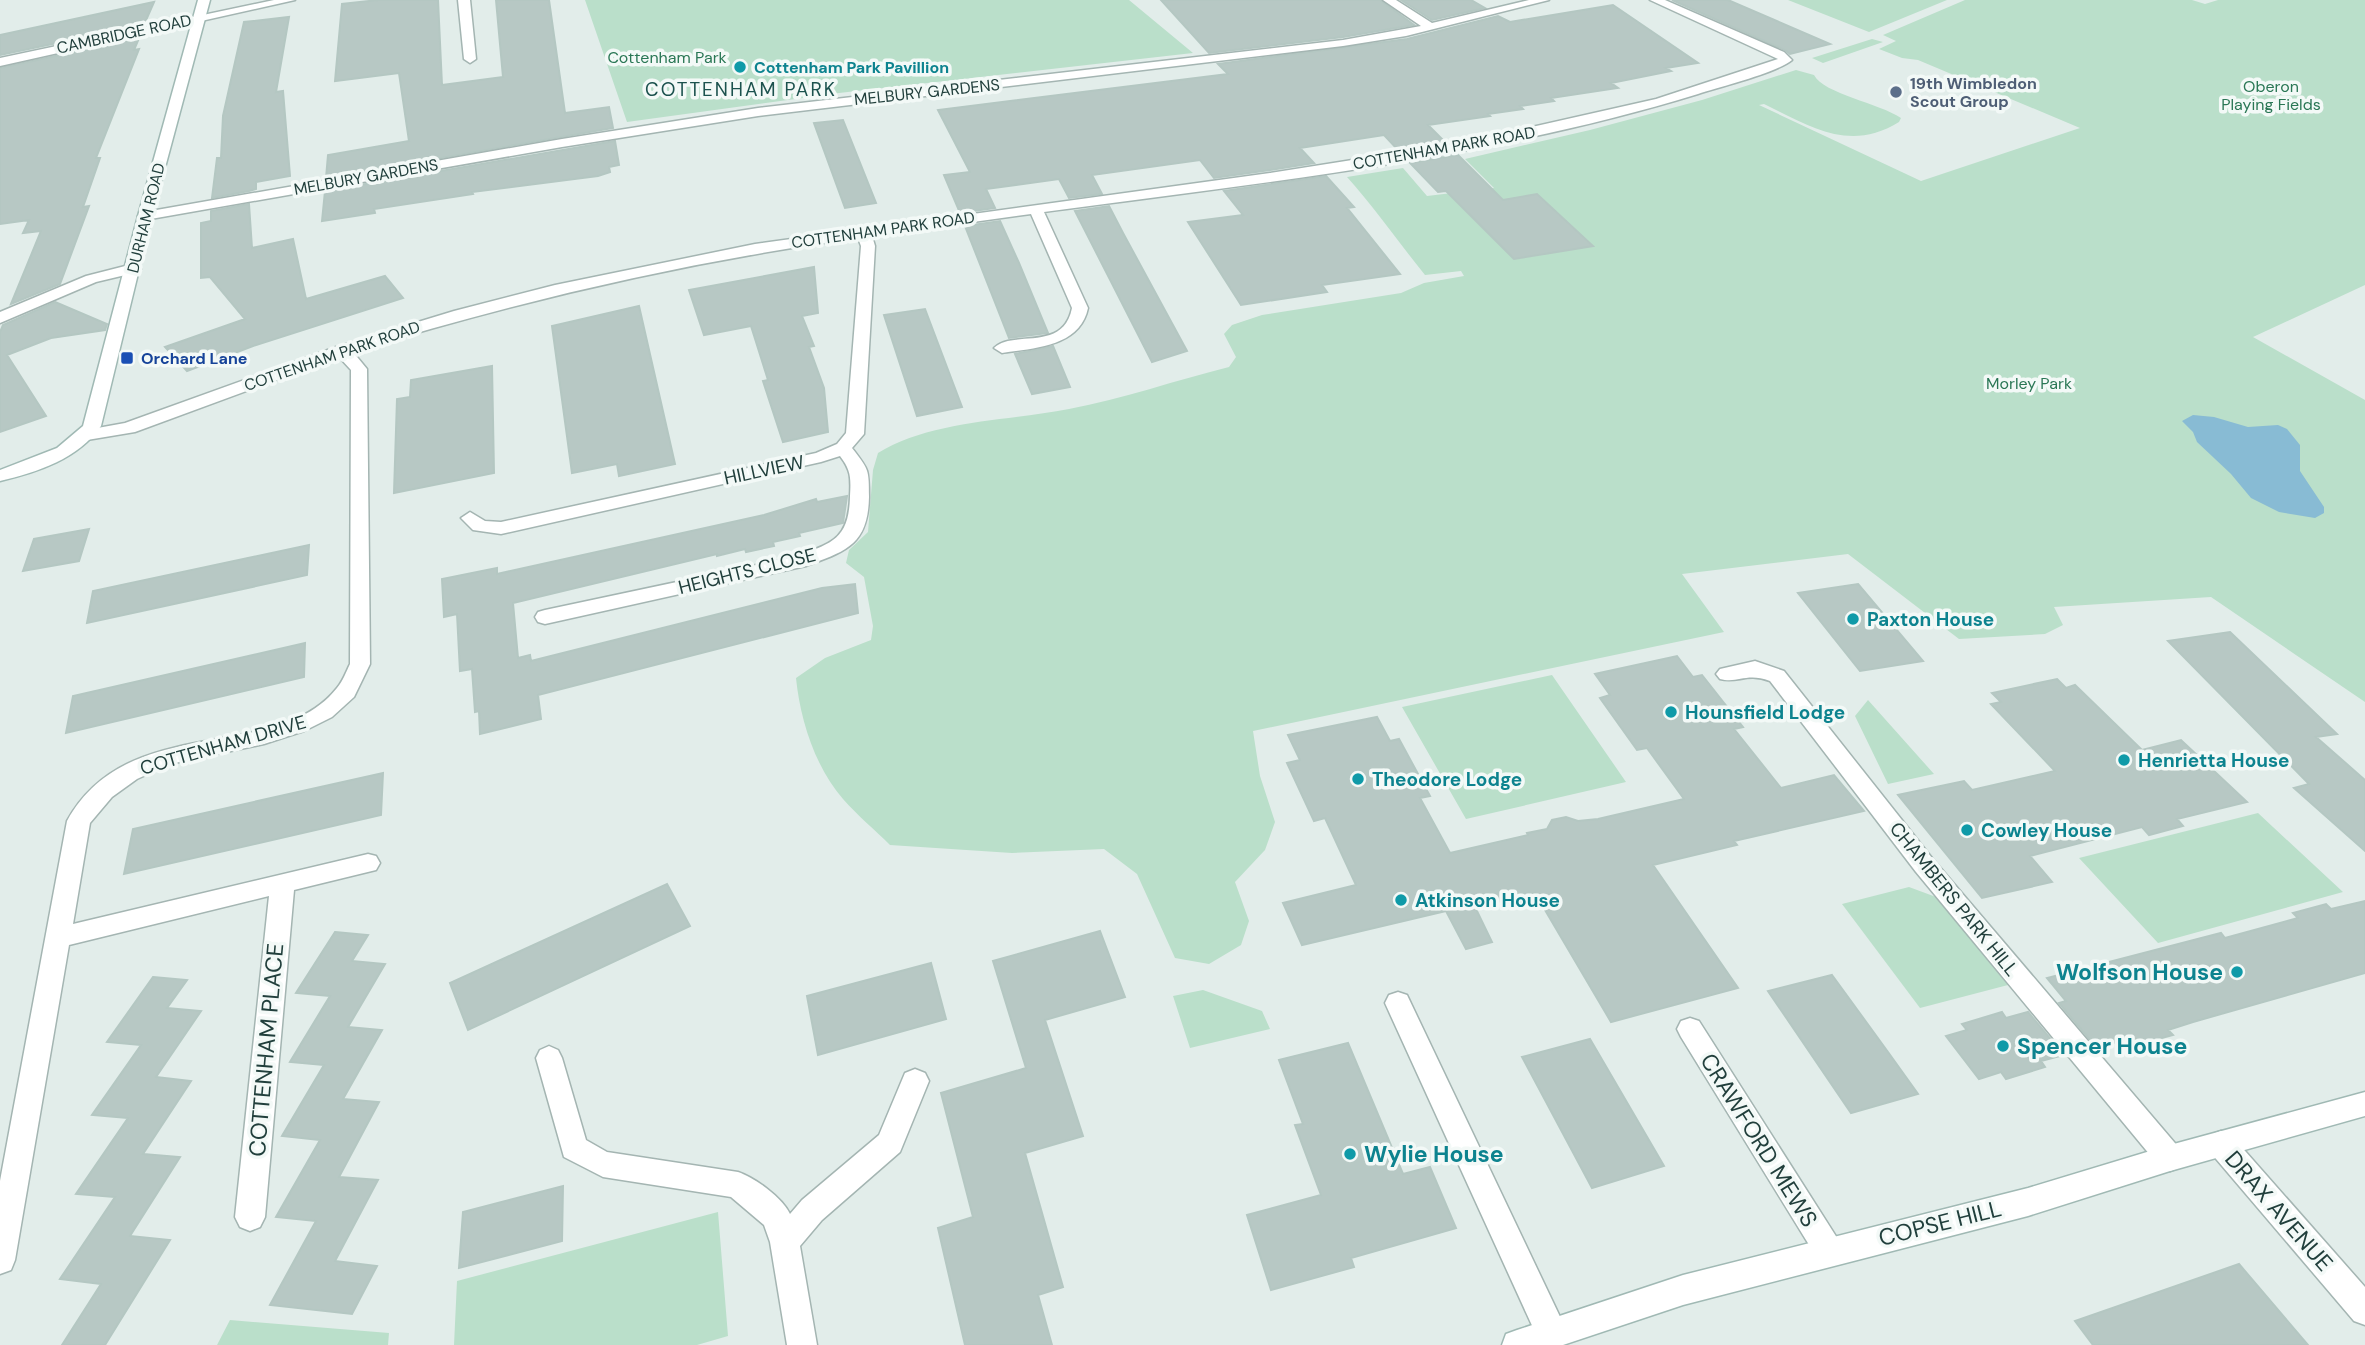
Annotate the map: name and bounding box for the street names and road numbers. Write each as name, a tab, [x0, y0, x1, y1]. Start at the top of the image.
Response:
street label: CAMBRIDGE ROAD	[55, 9, 193, 59]
street label: MELBURY GARDENS	[853, 74, 1001, 110]
street label: COTTENHAM PARK ROAD	[1351, 122, 1537, 174]
street label: MELBURY GARDENS	[292, 154, 440, 200]
street label: DURHAM ROAD	[122, 161, 170, 275]
street label: COTTENHAM PARK ROAD	[790, 207, 976, 253]
street label: COTTENHAM PARK ROAD	[241, 316, 423, 396]
street label: HILLVIEW	[722, 449, 806, 491]
street label: HEIGHTS CLOSE	[676, 542, 818, 600]
street label: COTTENHAM DRIVE	[137, 709, 309, 781]
street label: CHAMBERS PARK HILL	[1884, 817, 2024, 981]
street label: COTTENHAM PLACE	[242, 942, 290, 1158]
street label: CRAWFORD MEWS	[1693, 1048, 1825, 1232]
street label: DRAX AVENUE	[2218, 1145, 2340, 1277]
street label: COPSE HILL	[1876, 1193, 2004, 1253]

